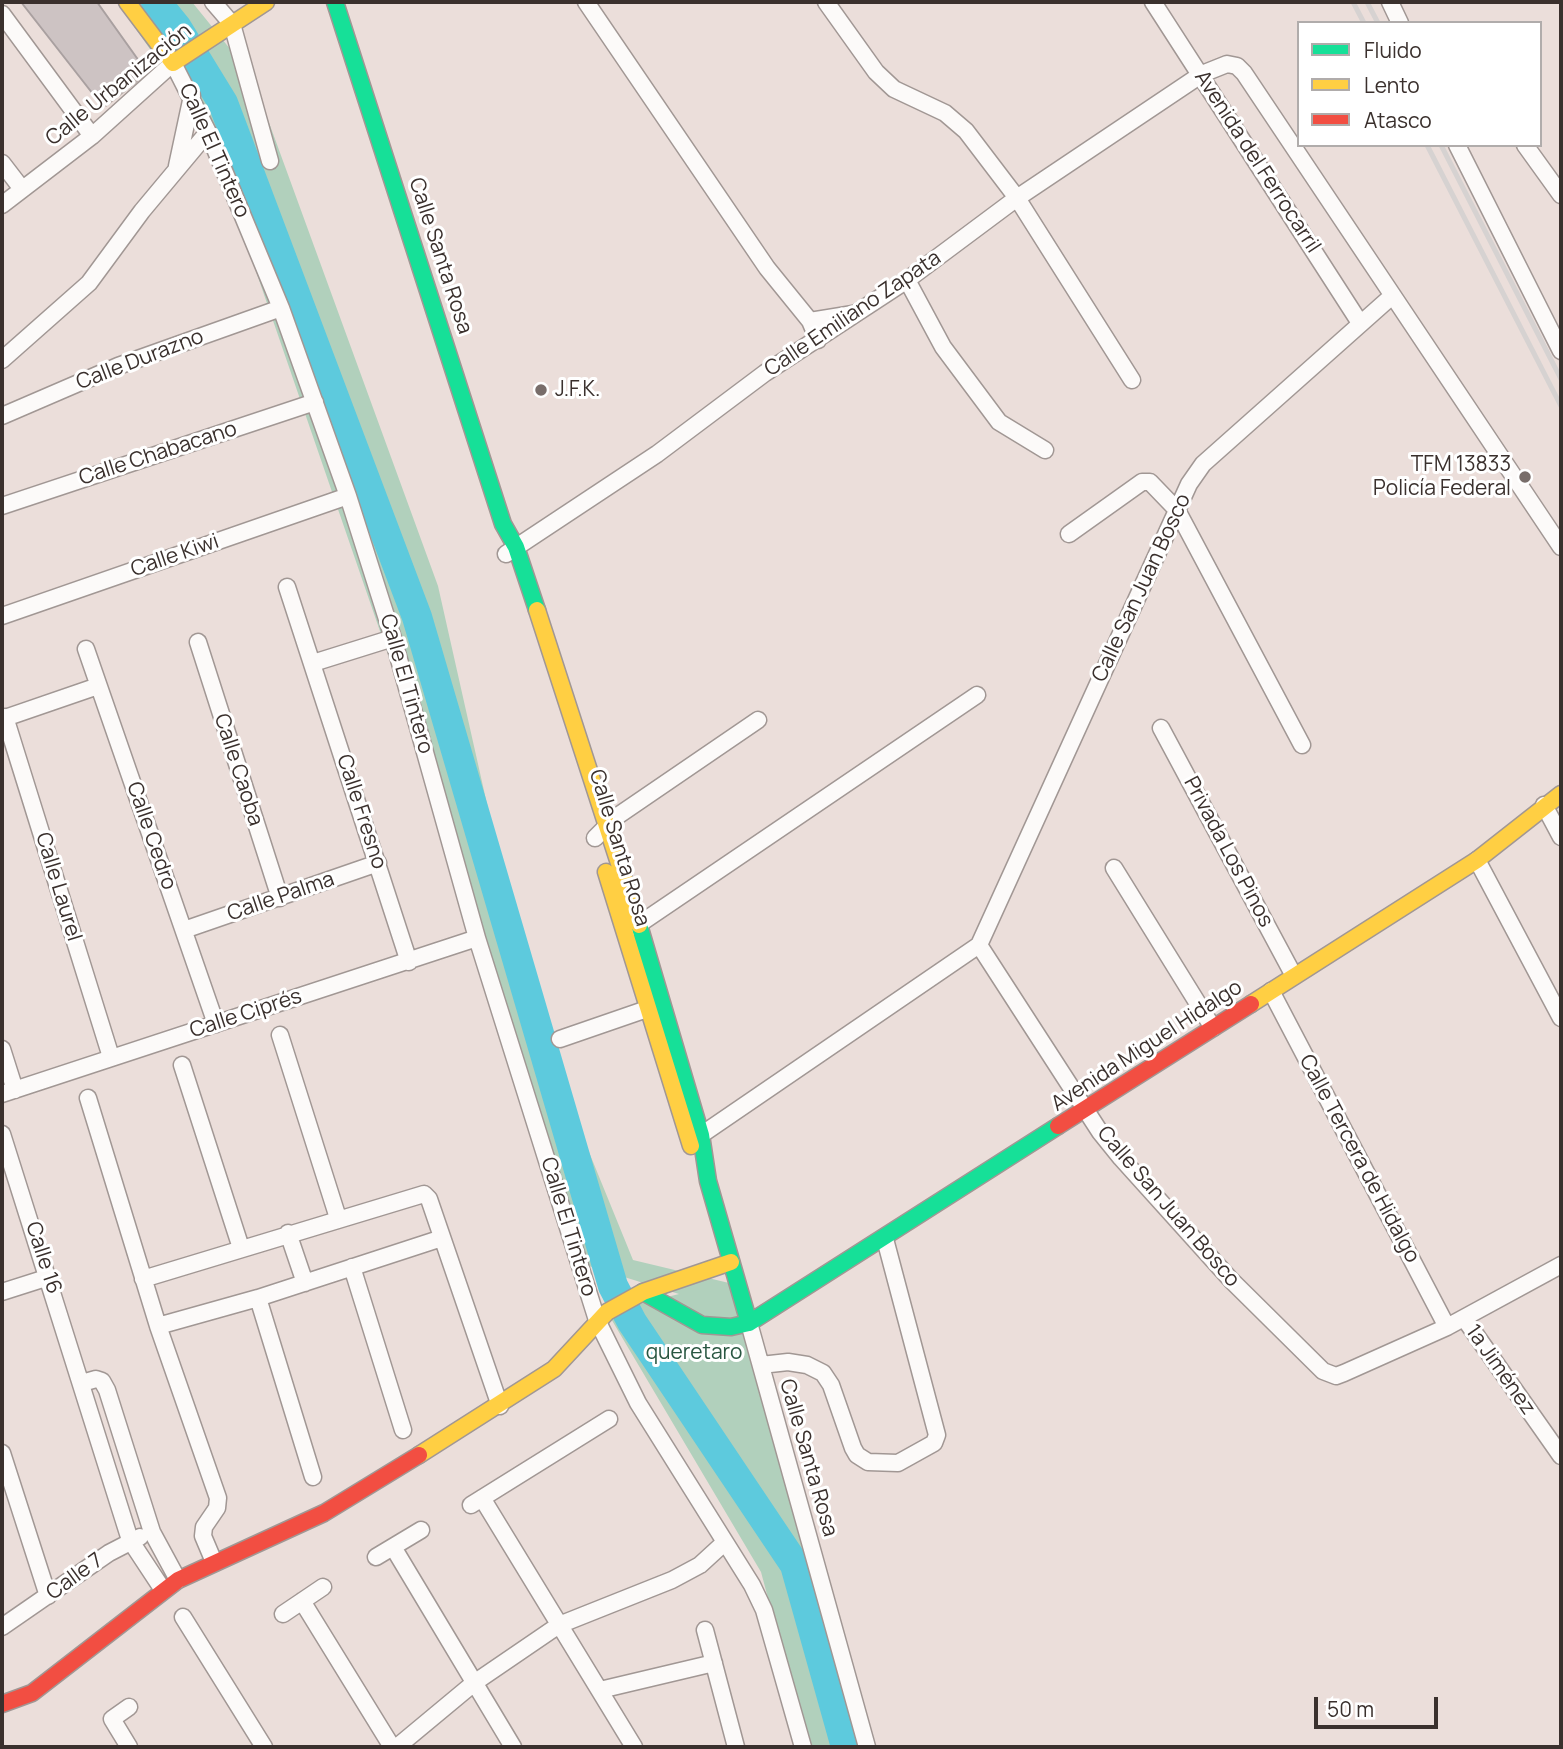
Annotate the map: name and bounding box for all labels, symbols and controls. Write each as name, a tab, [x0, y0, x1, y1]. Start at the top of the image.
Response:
street label: Calle Urbanización	[41, 19, 197, 151]
legend	[1297, 21, 1542, 147]
text: Fluido	[1364, 36, 1422, 64]
street label: Avenida del Ferrocarril	[1189, 66, 1325, 258]
text: Lento	[1364, 71, 1420, 99]
street label: Calle El Tintero	[173, 80, 255, 222]
text: Atasco	[1364, 106, 1432, 134]
street label: Calle Santa Rosa	[403, 175, 477, 337]
street label: Calle Emiliano Zapata	[760, 246, 946, 382]
street label: Calle Durazno	[73, 324, 207, 396]
place label: J.F.K.	[555, 377, 600, 403]
marker: J.F.K.	[533, 382, 549, 398]
street label: Calle Chabacano	[76, 417, 240, 491]
place label: TFM 13833 Policía Federal	[1373, 452, 1511, 502]
marker: TFM 13833 Policía Federal	[1517, 469, 1533, 485]
street label: Calle San Juan Bosco	[1087, 490, 1197, 686]
street label: Calle Kiwi	[128, 529, 222, 583]
street label: Calle El Tintero	[374, 611, 438, 757]
street label: Calle Caoba	[208, 711, 268, 829]
street label: Calle Fresno	[331, 752, 391, 872]
street label: Calle Santa Rosa	[583, 767, 655, 929]
street label: Privada Los Pinos	[1178, 772, 1278, 932]
street label: Calle Cedro	[121, 779, 181, 893]
street label: Calle Laurel	[30, 830, 86, 944]
street label: Calle Palma	[224, 867, 338, 927]
street label: Avenida Miguel Hidalgo	[1047, 975, 1247, 1117]
street label: Calle Ciprés	[187, 984, 305, 1044]
street label: Calle Tercera de Hidalgo	[1293, 1051, 1425, 1267]
street label: Calle San Juan Bosco	[1091, 1121, 1245, 1293]
street label: Calle El Tintero	[535, 1154, 601, 1300]
street label: Calle 16	[20, 1219, 66, 1297]
street label: 1a Jiménez	[1460, 1320, 1540, 1420]
park label: queretaro	[646, 1340, 742, 1366]
street label: Calle Santa Rosa	[773, 1376, 843, 1540]
street label: Calle 7	[42, 1548, 108, 1606]
scale bar	[1318, 1682, 1442, 1726]
text: 50 m	[1327, 1695, 1374, 1723]

